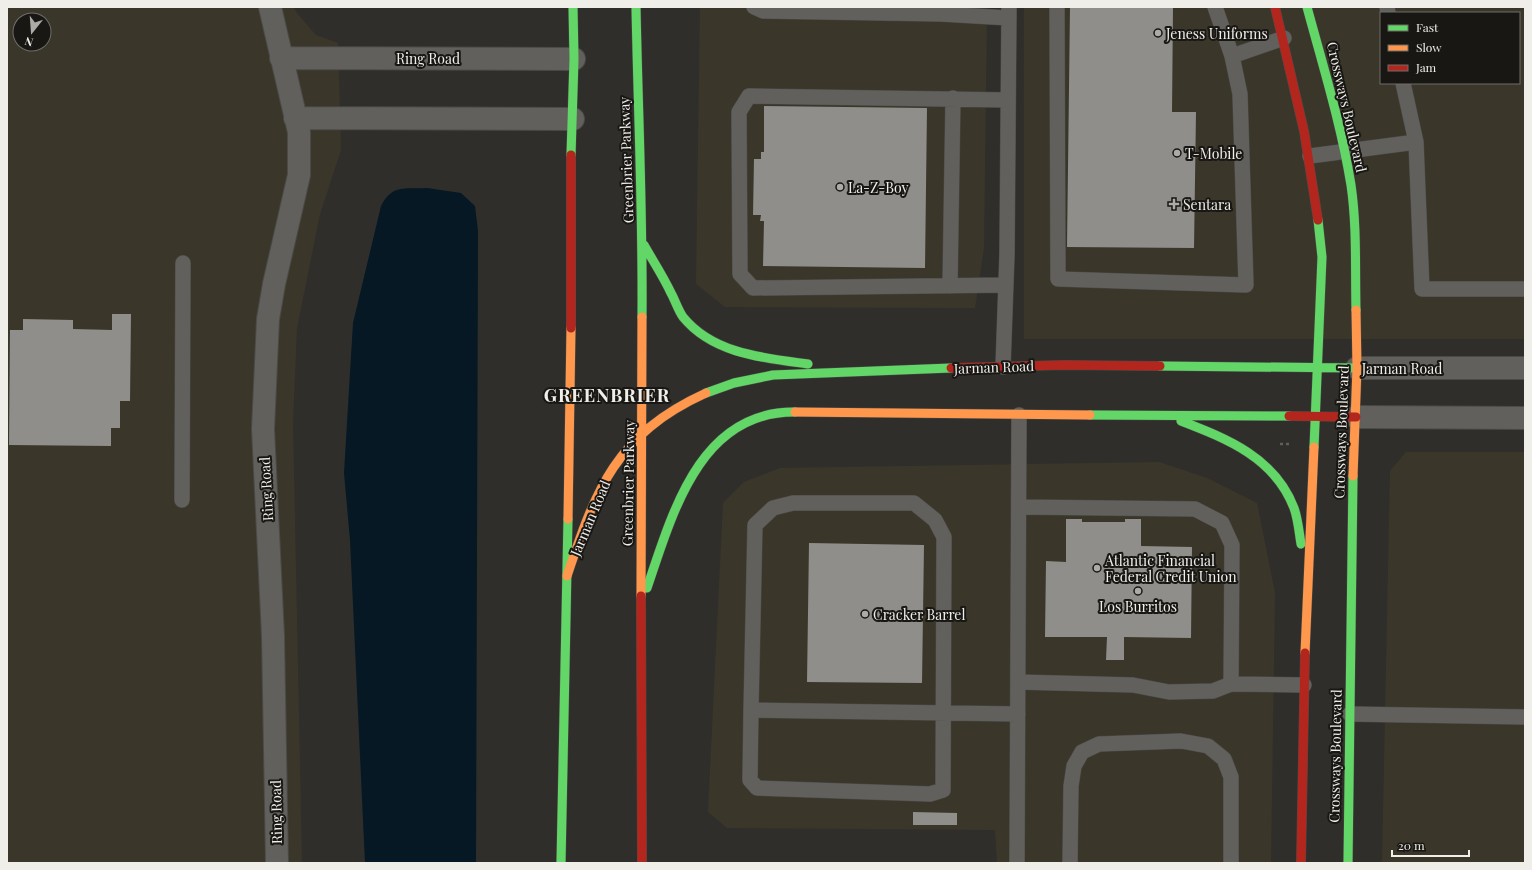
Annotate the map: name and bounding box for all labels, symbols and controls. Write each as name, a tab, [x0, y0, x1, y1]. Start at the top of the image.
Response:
north arrow	[12, 12, 52, 52]
legend	[1380, 12, 1520, 84]
text: Fast	[1416, 19, 1439, 35]
place label: Jeness Uniforms	[1165, 24, 1268, 43]
marker: Jeness Uniforms	[1153, 28, 1163, 38]
text: N	[23, 34, 35, 50]
text: Slow	[1416, 39, 1442, 55]
street label: Crossways Boulevard	[1323, 40, 1371, 174]
street label: Ring Road	[396, 49, 460, 68]
text: Jam	[1415, 59, 1437, 75]
street label: Greenbrier Parkway	[614, 97, 638, 223]
place label: T-Mobile	[1185, 144, 1242, 163]
marker: T-Mobile	[1172, 148, 1182, 158]
place label: La-Z-Boy	[848, 178, 909, 197]
marker: La-Z-Boy	[835, 182, 845, 192]
place label: Sentara	[1183, 195, 1231, 214]
marker: Sentara	[1168, 198, 1180, 210]
street label: Jarman Road	[952, 356, 1035, 378]
street label: Jarman Road	[1361, 359, 1442, 378]
street label: Crossways Boulevard	[1329, 365, 1353, 499]
district label: GREENBRIER	[544, 383, 670, 407]
street label: Greenbrier Parkway	[617, 420, 639, 546]
street label: Ring Road	[255, 456, 277, 522]
street label: Jarman Road	[565, 477, 614, 560]
place label: Atlantic Financial Federal Credit Union	[1104, 551, 1237, 586]
marker: Atlantic Financial Federal Credit Union	[1092, 563, 1102, 573]
marker: Los Burritos	[1133, 586, 1143, 596]
place label: Los Burritos	[1099, 597, 1177, 616]
place label: Cracker Barrel	[873, 605, 965, 624]
marker: Cracker Barrel	[860, 609, 870, 619]
street label: Crossways Boulevard	[1324, 689, 1346, 823]
street label: Ring Road	[266, 780, 286, 844]
scale bar	[1392, 832, 1469, 858]
text: 20 m	[1398, 837, 1425, 853]

